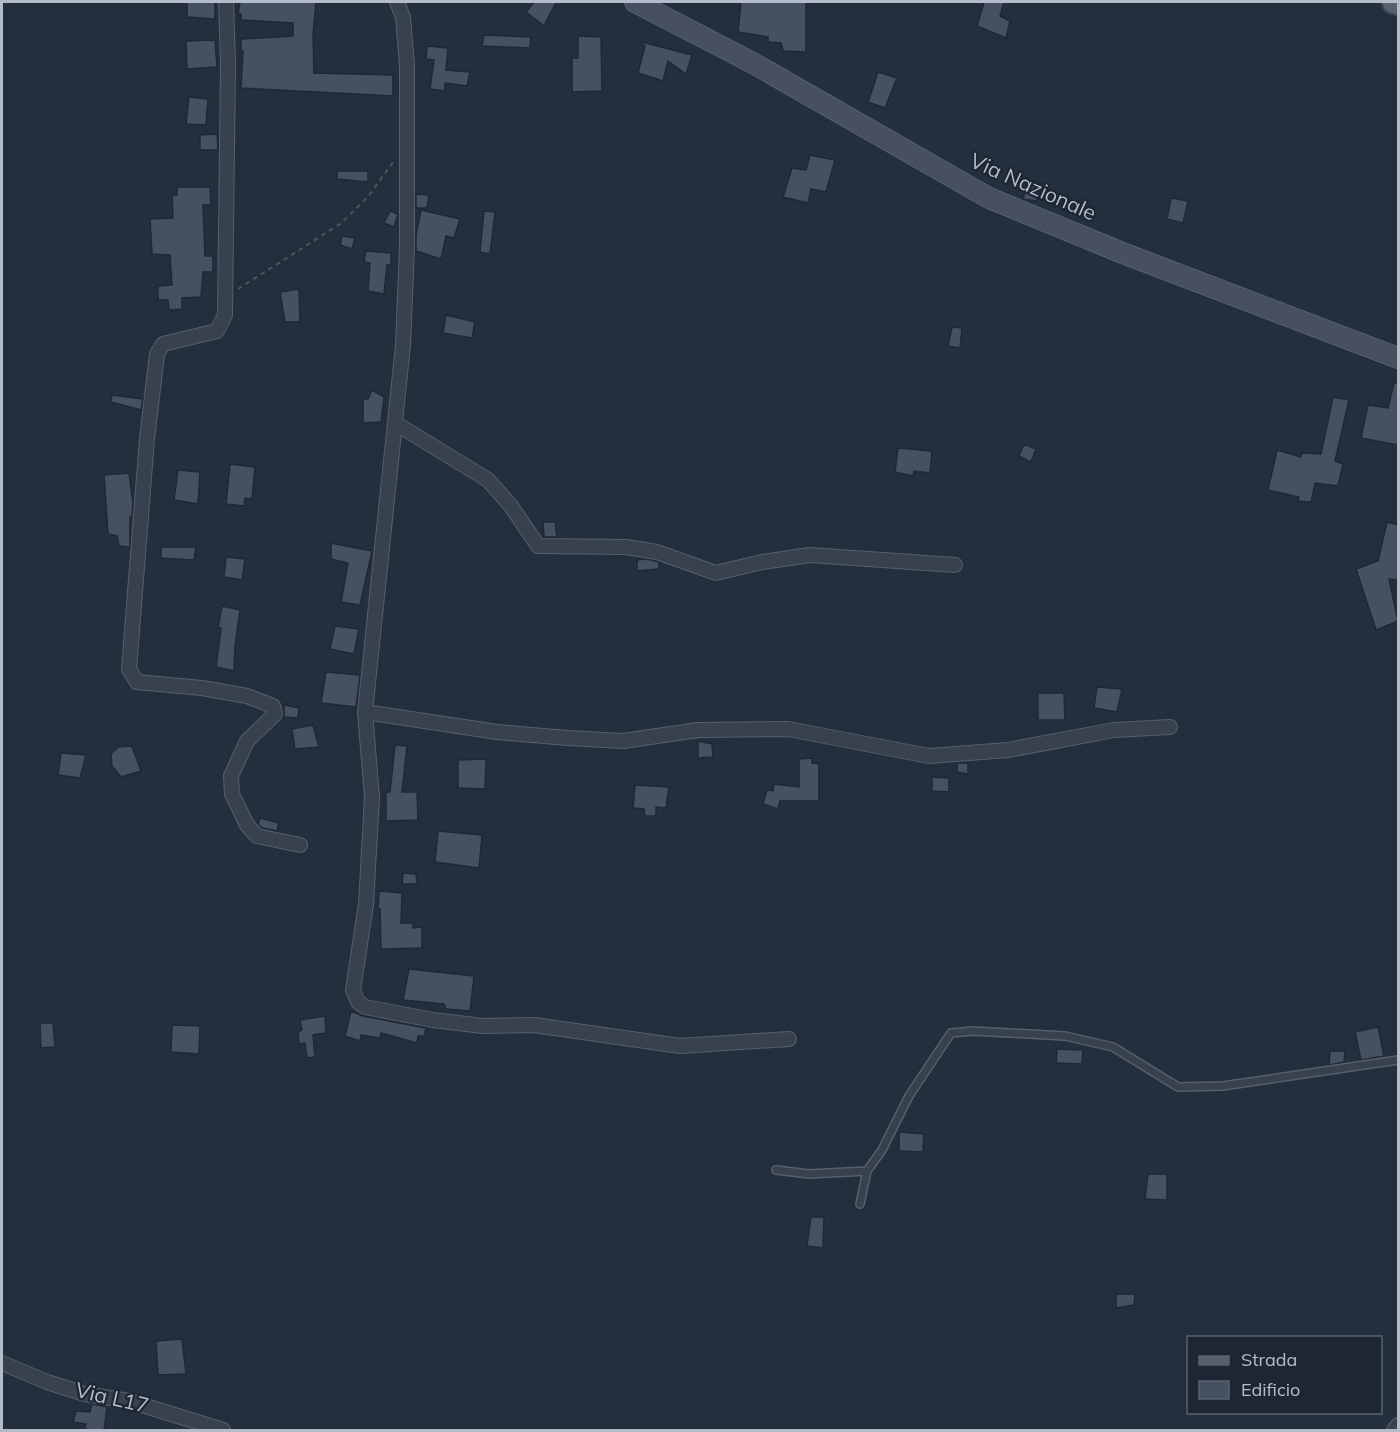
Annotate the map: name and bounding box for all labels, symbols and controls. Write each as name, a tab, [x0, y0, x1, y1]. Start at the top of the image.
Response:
street label: Via Nazionale	[966, 147, 1100, 225]
legend	[1187, 1336, 1382, 1414]
text: Strada	[1241, 1348, 1297, 1371]
street label: Via L17	[73, 1376, 151, 1418]
text: Edificio	[1241, 1378, 1300, 1401]

